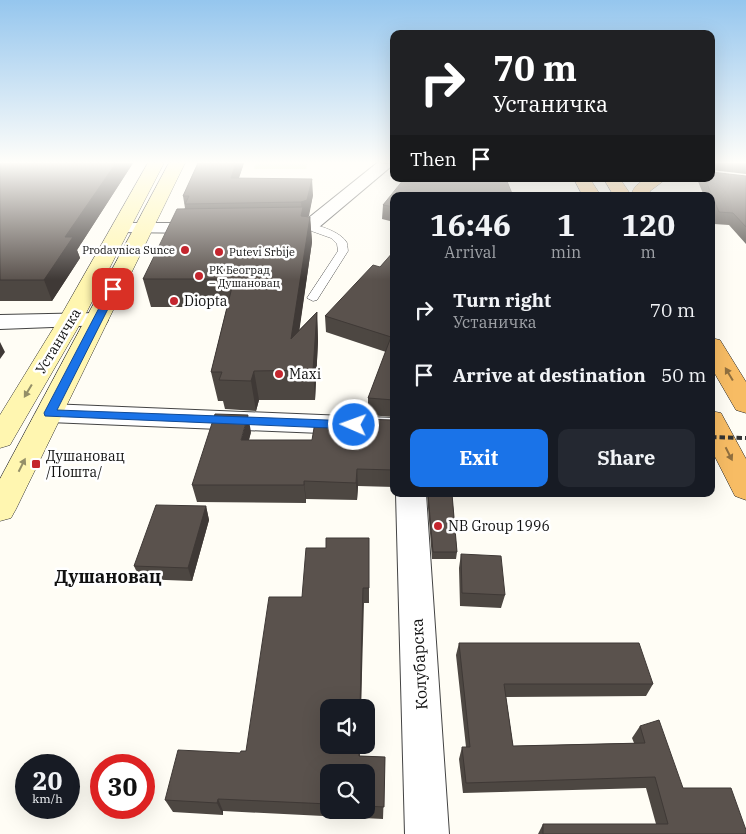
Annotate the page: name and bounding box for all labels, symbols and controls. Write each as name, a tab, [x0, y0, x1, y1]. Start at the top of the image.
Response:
text: 70 m	[493, 45, 577, 91]
icon: right	[410, 50, 475, 115]
text: Устаничка	[493, 89, 608, 118]
icon: arrive	[467, 145, 495, 173]
text: Then	[410, 147, 457, 171]
text: 16:46	[430, 205, 511, 244]
text: 1	[557, 205, 575, 244]
text: 120	[621, 205, 675, 244]
text: Arrival	[444, 242, 496, 262]
text: min	[551, 242, 581, 262]
text: m	[641, 242, 656, 262]
place label: Prodavnica Sunce	[82, 243, 175, 257]
marker: Prodavnica Sunce	[179, 244, 191, 256]
place label: Putevi Srbije	[229, 245, 295, 259]
marker: Putevi Srbije	[213, 246, 225, 258]
place label: РК Београд – Душановац	[209, 263, 280, 290]
pin	[92, 268, 134, 310]
marker: РК Београд – Душановац	[193, 270, 205, 282]
icon: arrive	[99, 275, 127, 303]
text: Turn right	[453, 288, 551, 312]
place label: Diopta	[184, 292, 228, 310]
marker: Diopta	[168, 295, 180, 307]
icon: right	[410, 296, 438, 324]
text: 70 m	[650, 298, 695, 322]
street label: Устаничка	[31, 305, 85, 377]
text: Устаничка	[453, 312, 537, 332]
icon: arrive	[410, 361, 438, 389]
text: Arrive at destination	[453, 363, 646, 387]
text: 50 m	[661, 363, 706, 387]
place label: Maxi	[289, 365, 321, 383]
marker: Maxi	[273, 368, 285, 380]
one-way arrow	[724, 368, 733, 381]
one-way arrow	[23, 385, 32, 398]
position arrow	[327, 398, 379, 450]
button: Exit	[410, 429, 548, 487]
button: Share	[558, 429, 695, 487]
place label: Душановац /Пошта/	[46, 447, 125, 481]
one-way arrow	[725, 447, 733, 461]
one-way arrow	[18, 458, 26, 472]
marker: Душановац /Пошта/	[30, 458, 42, 470]
place label: NB Group 1996	[448, 517, 550, 535]
marker: NB Group 1996	[432, 520, 444, 532]
district label: Душановац	[54, 565, 162, 588]
street label: Колубарска	[407, 618, 431, 710]
map controls	[320, 699, 375, 819]
button: sound	[320, 699, 375, 754]
speed limit sign: 30	[90, 754, 155, 819]
text: 20	[32, 764, 63, 797]
button: search	[320, 764, 375, 819]
text: km/h	[32, 791, 63, 806]

